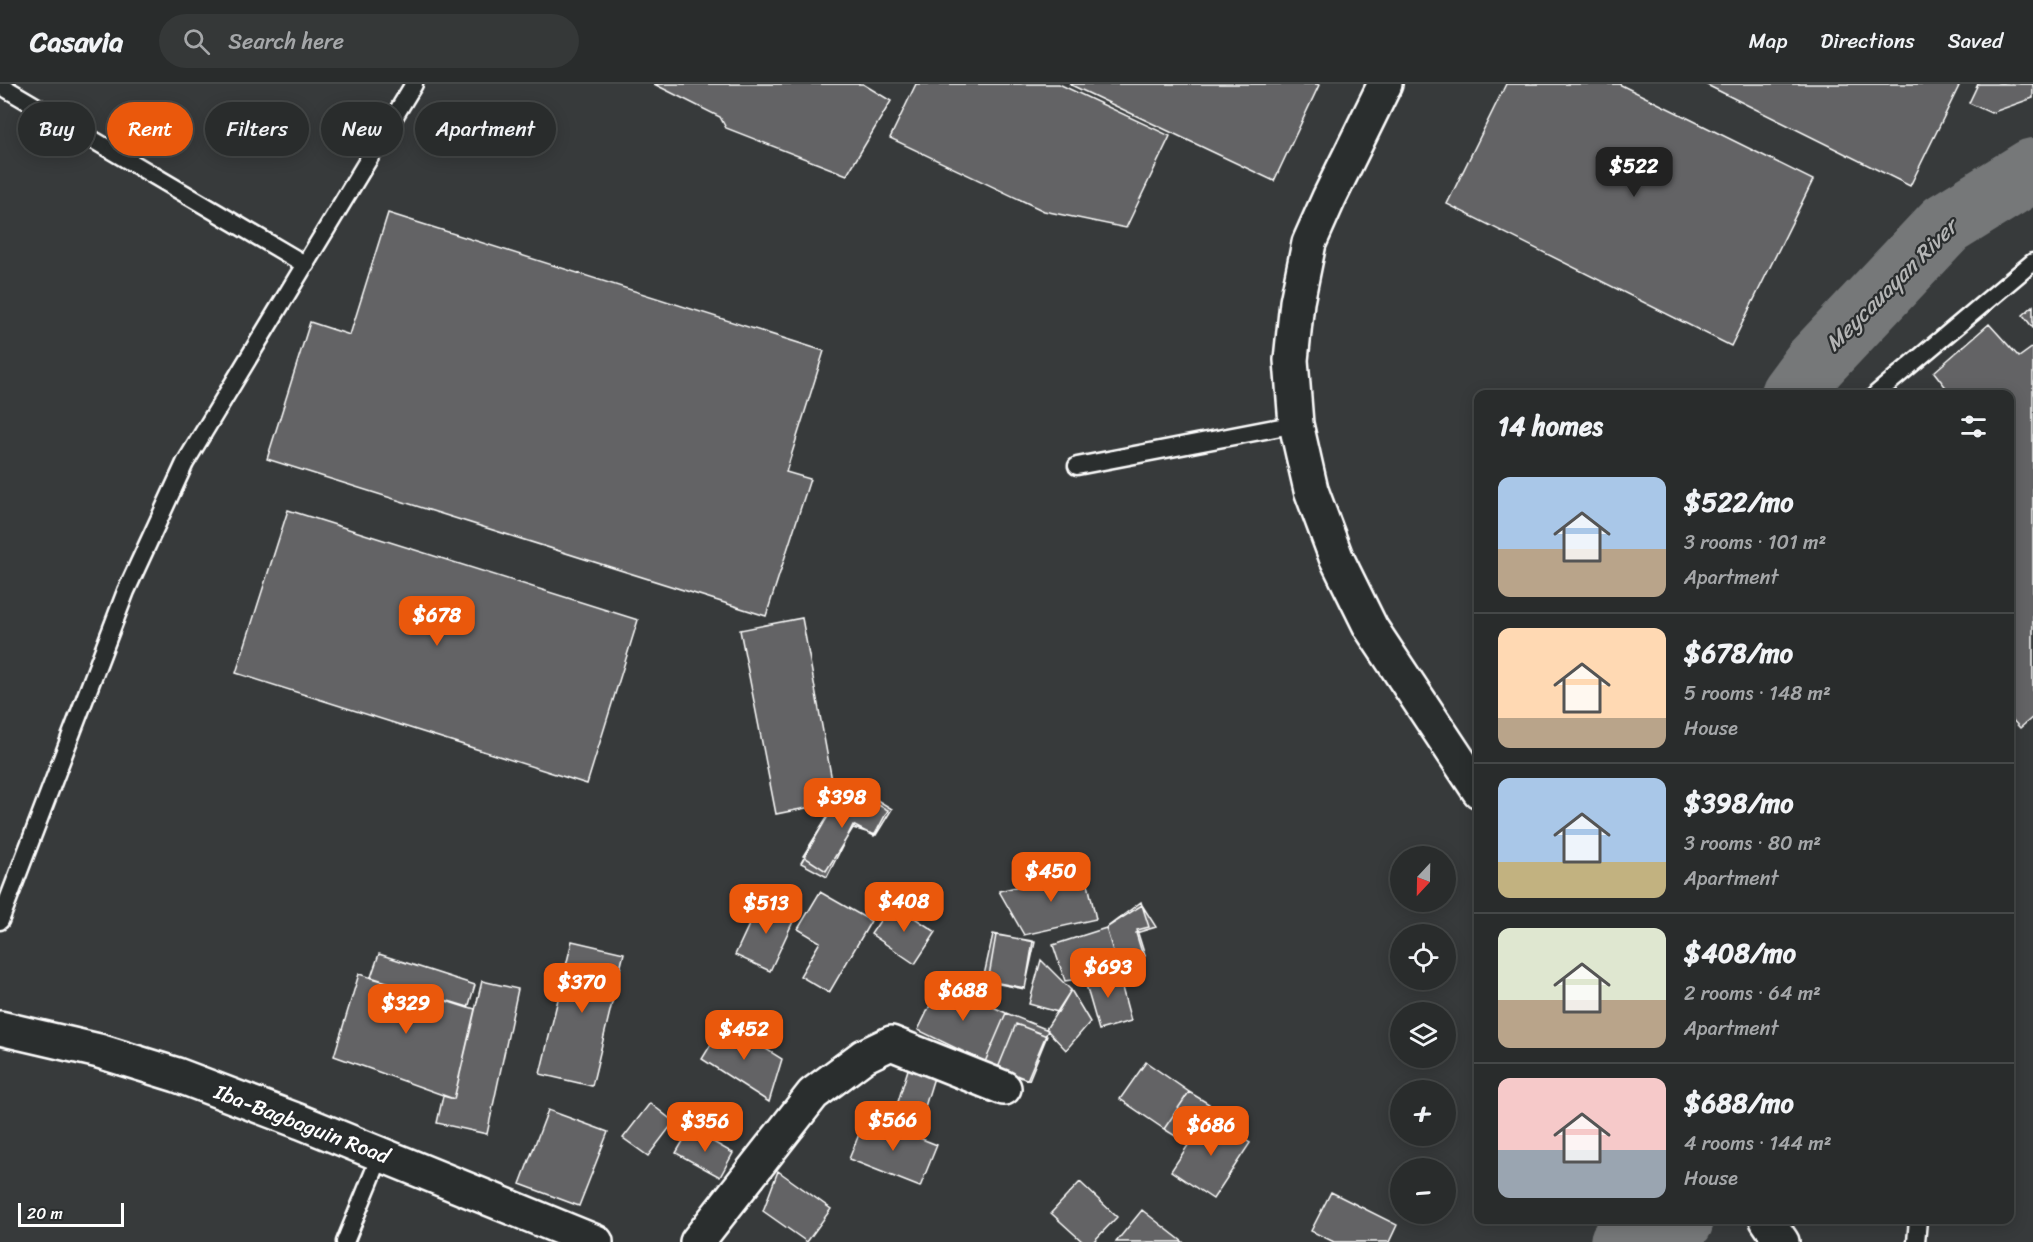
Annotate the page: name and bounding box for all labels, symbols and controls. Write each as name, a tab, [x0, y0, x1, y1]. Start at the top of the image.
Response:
search box	[159, 14, 579, 68]
text: Casavia	[30, 17, 123, 66]
text: Search here	[228, 22, 344, 61]
text: Map	[1749, 22, 1787, 60]
text: Directions	[1820, 22, 1915, 60]
text: Saved	[1948, 22, 2003, 60]
icon: search	[180, 25, 213, 58]
chip: Buy	[18, 102, 95, 156]
chip: Rent	[107, 102, 193, 156]
chip: Filters	[205, 102, 309, 156]
chip: New	[321, 102, 403, 156]
chip: Apartment	[415, 102, 556, 156]
pin: $522	[1598, 147, 1670, 198]
text: $522	[1610, 149, 1658, 184]
water label: Meycauayan River	[1815, 206, 1970, 361]
text: 14 homes	[1498, 403, 1603, 449]
icon: filters	[1957, 410, 1990, 443]
text: $522/mo	[1684, 479, 1793, 525]
icon: home	[1546, 501, 1618, 573]
text: 3 rooms · 101 m²	[1684, 525, 1826, 560]
text: Apartment	[1684, 560, 1778, 595]
pin: $678	[401, 596, 473, 647]
text: $678	[413, 598, 461, 633]
text: $678/mo	[1684, 630, 1793, 676]
icon: home	[1546, 652, 1618, 724]
text: 5 rooms · 148 m²	[1684, 676, 1831, 711]
text: House	[1684, 711, 1738, 746]
pin: $398	[806, 778, 878, 829]
text: $398	[818, 780, 866, 815]
text: $398/mo	[1684, 780, 1794, 826]
icon: home	[1546, 802, 1618, 874]
text: 3 rooms · 80 m²	[1684, 826, 1821, 861]
north arrow	[1390, 846, 1456, 912]
map controls	[1390, 846, 1456, 1224]
pin: $450	[1015, 852, 1087, 903]
text: $450	[1026, 854, 1076, 889]
text: Apartment	[1684, 861, 1778, 896]
pin: $408	[868, 882, 940, 933]
pin: $513	[730, 884, 802, 935]
text: $408	[879, 884, 929, 919]
text: $513	[743, 886, 789, 921]
button: locate	[1390, 924, 1456, 990]
text: $408/mo	[1684, 930, 1796, 976]
pin: $693	[1072, 948, 1144, 999]
text: $693	[1084, 950, 1132, 985]
icon: home	[1546, 952, 1618, 1024]
pin: $370	[546, 963, 618, 1014]
text: $370	[558, 965, 606, 1000]
pin: $688	[927, 971, 999, 1022]
text: $688	[939, 973, 987, 1008]
text: 2 rooms · 64 m²	[1684, 976, 1821, 1011]
pin: $329	[370, 984, 442, 1035]
text: $329	[382, 986, 430, 1021]
button: layers	[1390, 1002, 1456, 1068]
pin: $452	[708, 1010, 780, 1061]
text: Apartment	[1684, 1011, 1778, 1046]
text: $452	[719, 1012, 769, 1047]
street label: Iba-Bagbaguin Road	[208, 1073, 397, 1176]
button: +	[1390, 1080, 1456, 1146]
text: $688/mo	[1684, 1080, 1794, 1126]
pin: $566	[857, 1101, 929, 1152]
pin: $356	[669, 1102, 741, 1153]
icon: home	[1546, 1102, 1618, 1174]
text: $566	[869, 1103, 917, 1138]
text: $356	[681, 1104, 729, 1139]
pin: $686	[1175, 1106, 1247, 1157]
text: $686	[1187, 1108, 1235, 1143]
text: 4 rooms · 144 m²	[1684, 1126, 1832, 1161]
button: −	[1390, 1158, 1456, 1224]
text: House	[1684, 1161, 1738, 1196]
text: 20 m	[27, 1199, 63, 1228]
scale bar	[18, 1200, 124, 1228]

